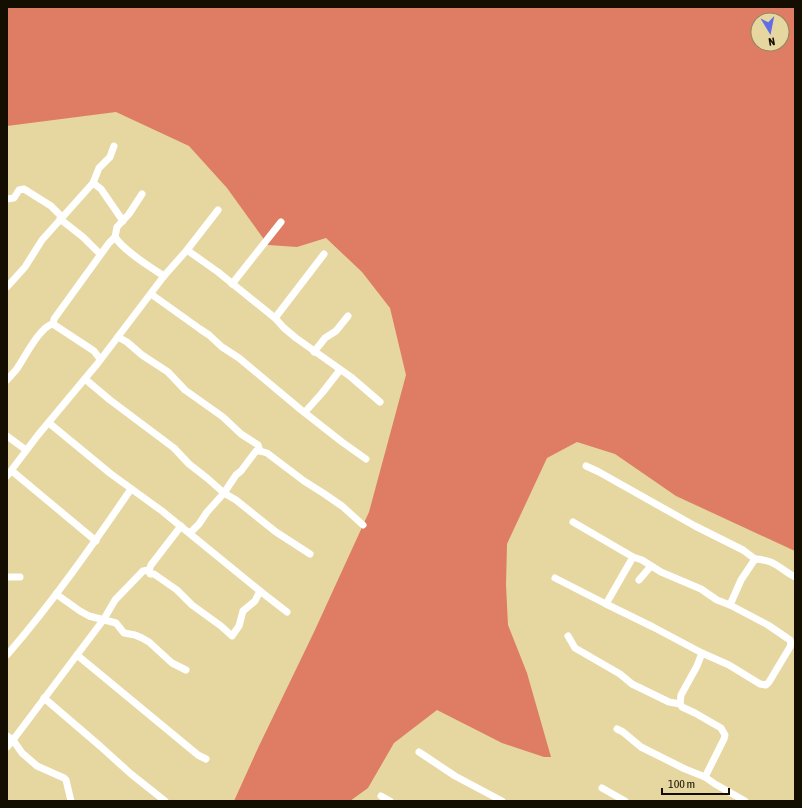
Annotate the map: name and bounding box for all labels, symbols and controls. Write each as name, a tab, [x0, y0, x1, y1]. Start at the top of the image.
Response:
north arrow	[750, 12, 790, 52]
text: N	[767, 35, 776, 48]
scale bar	[662, 770, 729, 796]
text: 100 m	[668, 777, 695, 791]

